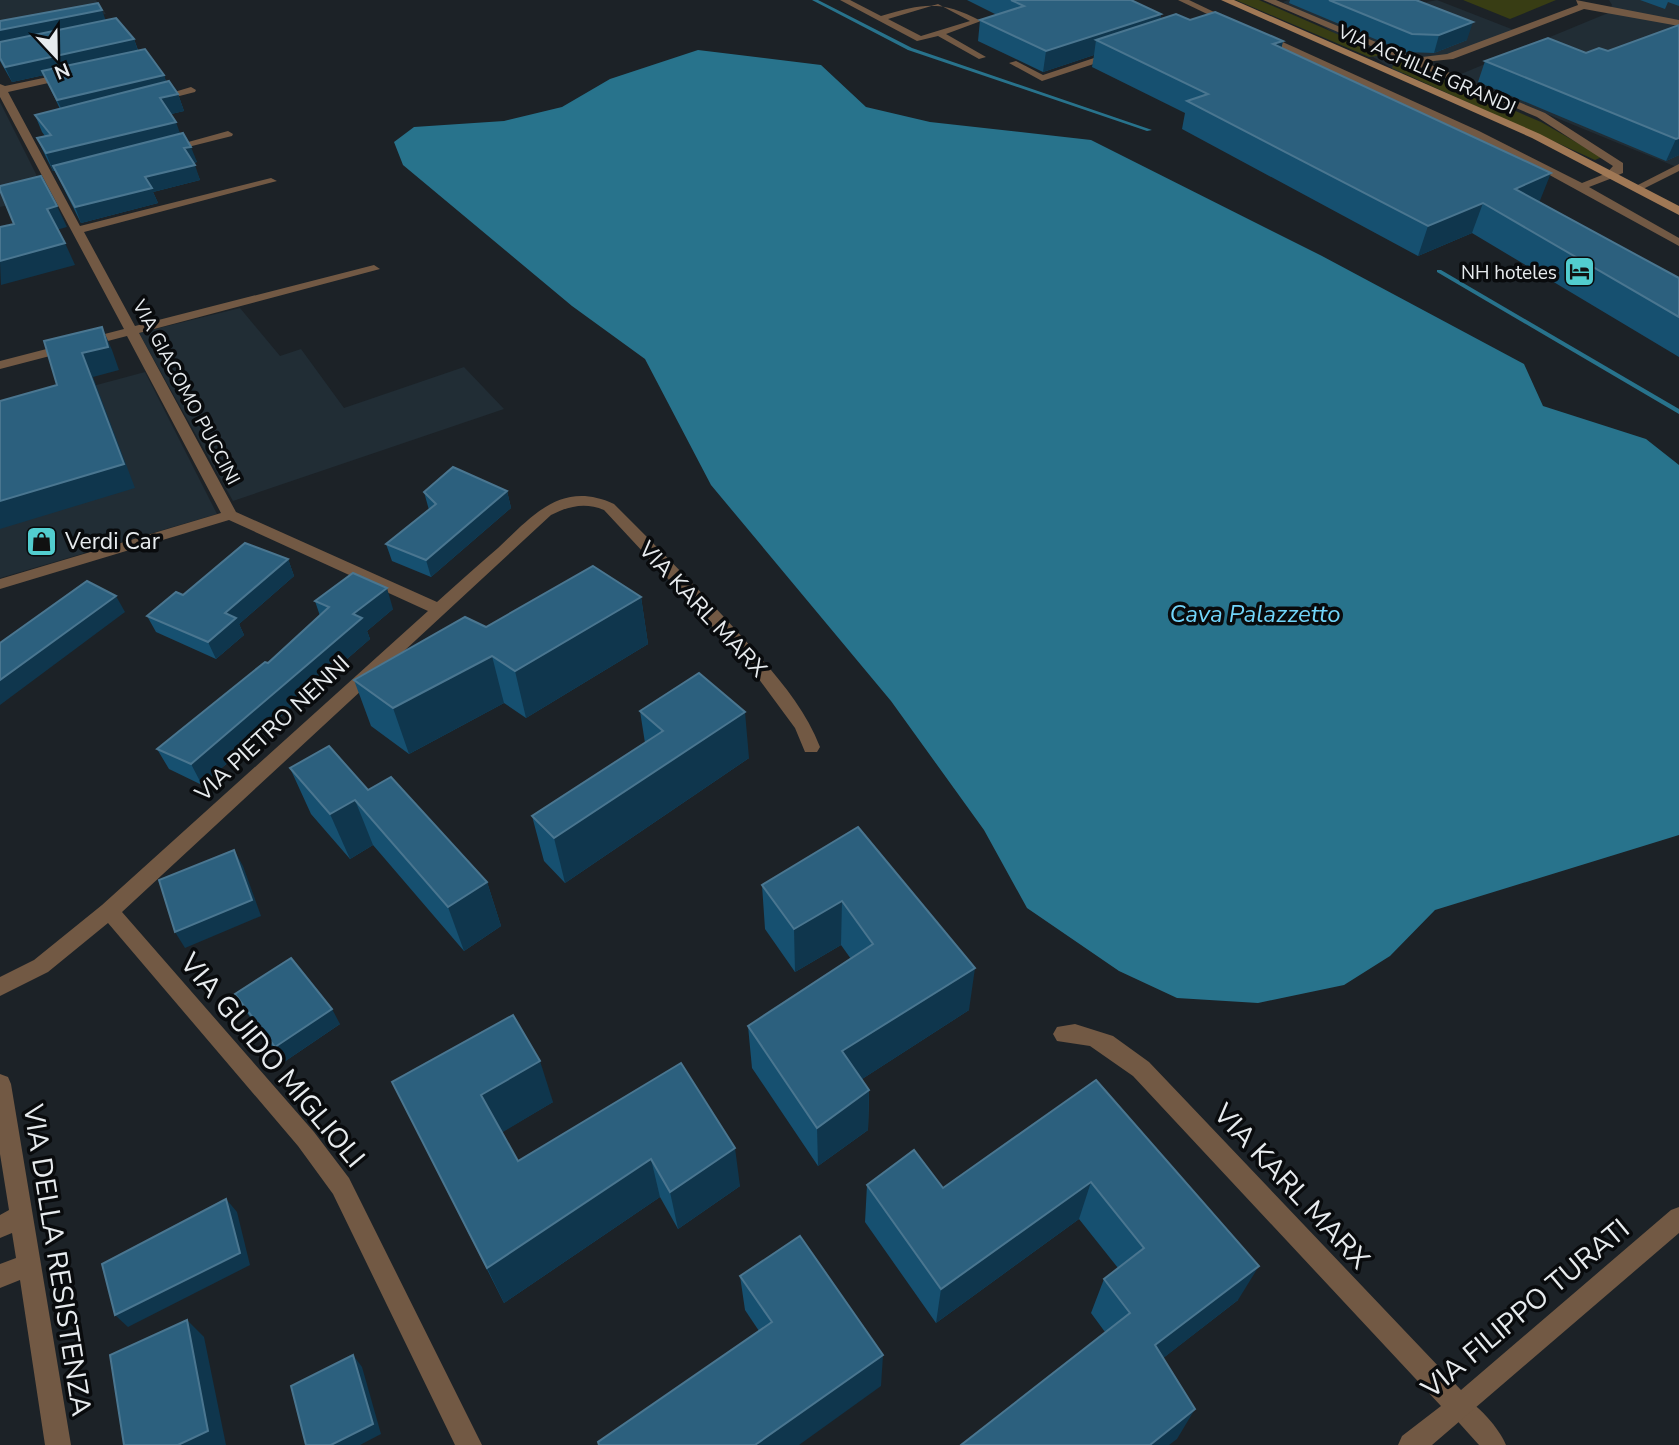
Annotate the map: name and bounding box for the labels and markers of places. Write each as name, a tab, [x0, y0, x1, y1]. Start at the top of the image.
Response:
hotel icon: NH hoteles	[1563, 255, 1597, 289]
place label: NH hoteles	[1461, 260, 1557, 286]
shop icon: Verdi Car	[25, 524, 59, 558]
place label: Verdi Car	[64, 526, 161, 557]

